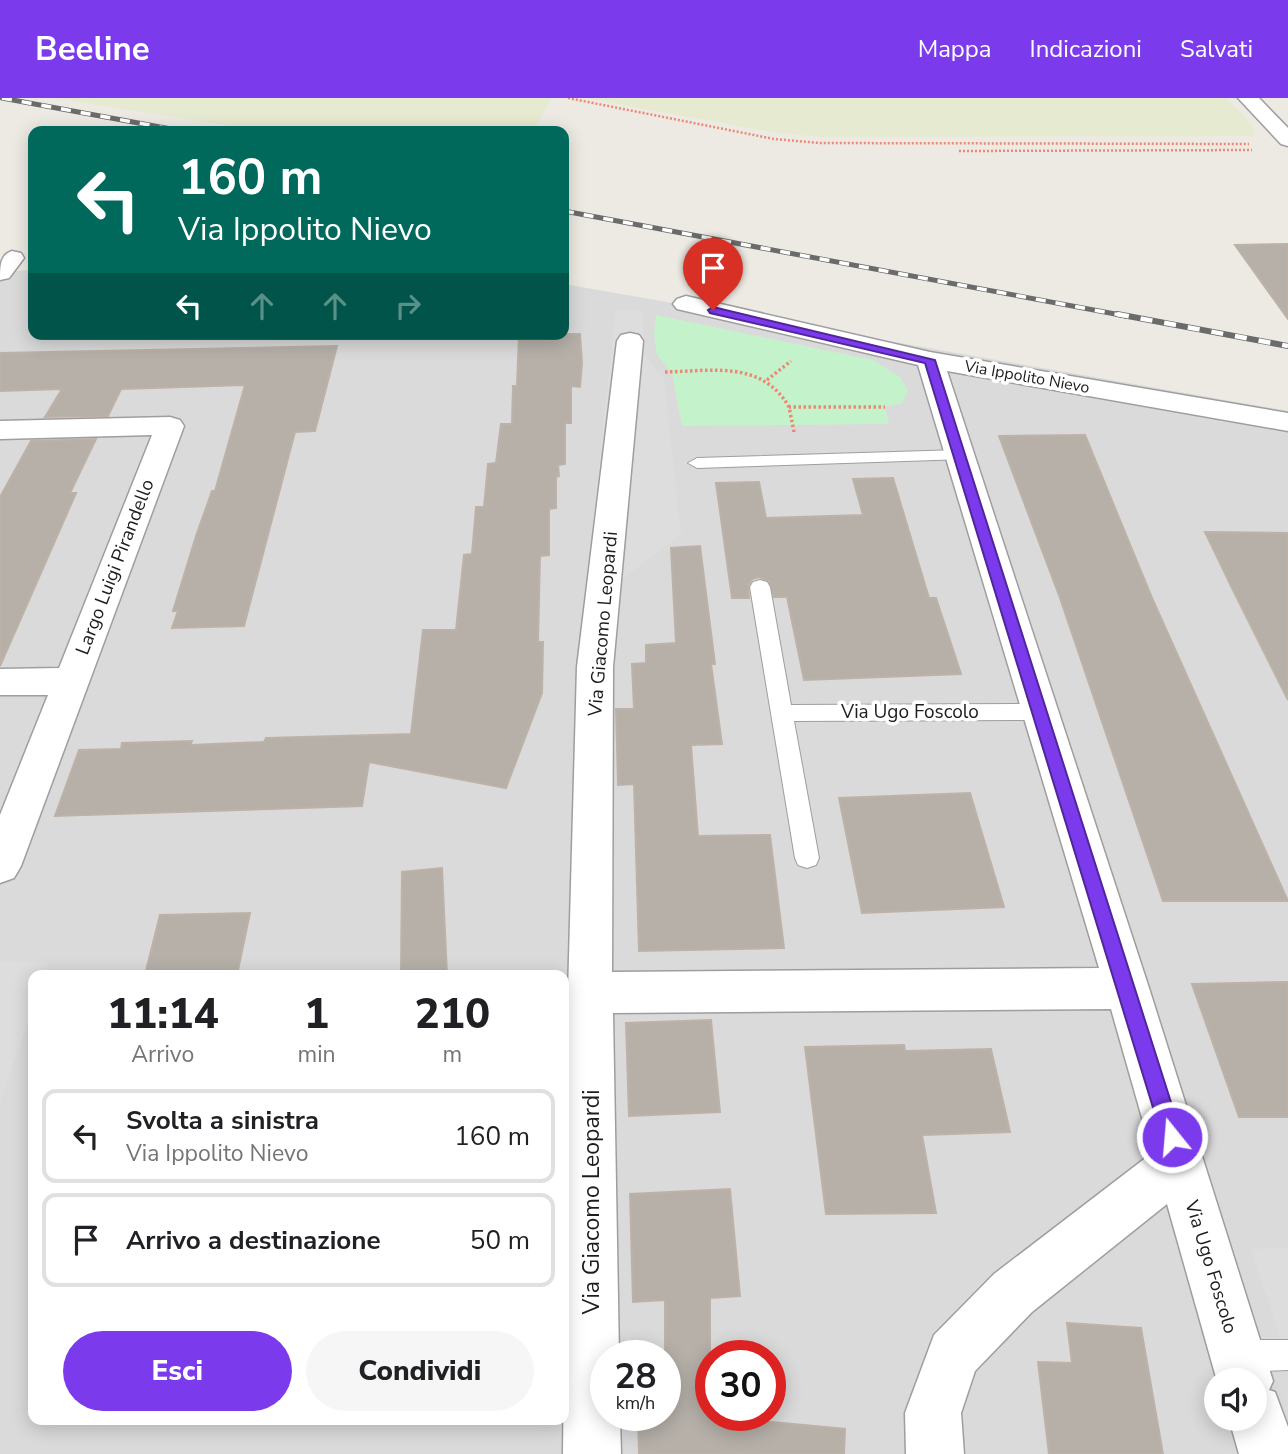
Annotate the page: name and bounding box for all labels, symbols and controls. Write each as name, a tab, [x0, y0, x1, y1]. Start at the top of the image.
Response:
text: Beeline	[35, 27, 150, 72]
text: Mappa	[918, 33, 992, 65]
text: Indicazioni	[1030, 33, 1142, 65]
text: Salvati	[1180, 33, 1253, 65]
text: 160 m	[178, 144, 322, 211]
icon: left	[63, 154, 154, 245]
text: Via Ippolito Nievo	[178, 208, 432, 251]
pin	[683, 238, 743, 310]
icon: arrive	[694, 249, 732, 287]
icon: left	[170, 287, 208, 325]
icon: ahead	[243, 287, 281, 325]
icon: ahead	[316, 287, 354, 325]
icon: right	[389, 287, 427, 325]
street label: Via Ippolito Nievo	[962, 355, 1092, 399]
street label: Largo Luigi Pirandello	[70, 475, 160, 659]
street label: Via Giacomo Leopardi	[582, 530, 624, 719]
street label: Via Ugo Foscolo	[840, 699, 979, 725]
text: 11:14	[107, 986, 219, 1043]
text: 1	[304, 986, 329, 1043]
text: 210	[415, 986, 490, 1043]
text: Arrivo	[131, 1039, 194, 1070]
text: min	[298, 1039, 336, 1070]
text: m	[442, 1039, 462, 1070]
street label: Via Giacomo Leopardi	[576, 1090, 607, 1315]
position arrow	[1135, 1100, 1209, 1174]
text: Svolta a sinistra	[126, 1103, 319, 1138]
icon: left	[67, 1117, 105, 1155]
text: 160 m	[454, 1119, 530, 1154]
text: Via Ippolito Nievo	[126, 1138, 308, 1169]
street label: Via Ugo Foscolo	[1178, 1196, 1244, 1337]
icon: arrive	[67, 1221, 105, 1259]
text: Arrivo a destinazione	[126, 1223, 381, 1258]
text: 50 m	[470, 1223, 530, 1258]
button: Esci	[63, 1331, 292, 1411]
button: Condividi	[306, 1331, 534, 1411]
speed limit sign: 30	[695, 1340, 786, 1431]
text: 28	[614, 1353, 657, 1400]
map controls	[1204, 1368, 1267, 1431]
button: sound	[1204, 1368, 1267, 1431]
text: km/h	[616, 1391, 655, 1415]

